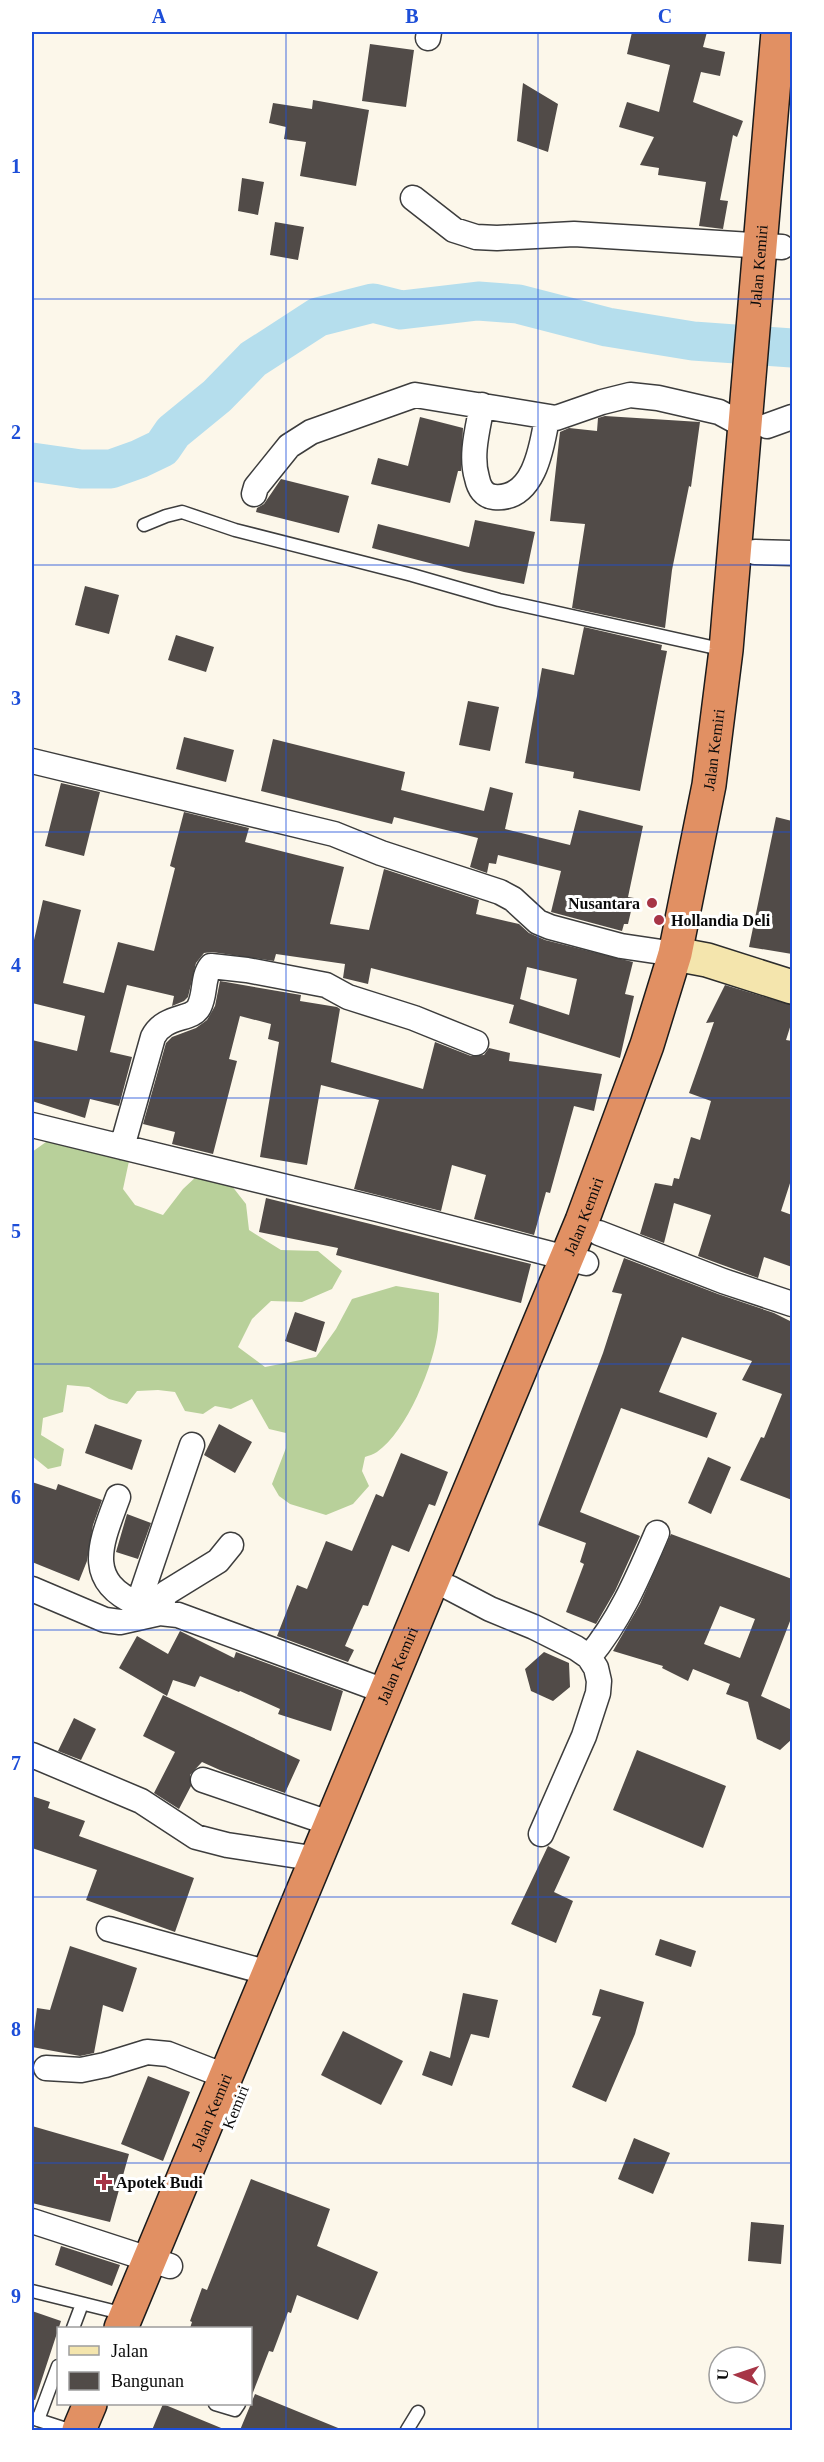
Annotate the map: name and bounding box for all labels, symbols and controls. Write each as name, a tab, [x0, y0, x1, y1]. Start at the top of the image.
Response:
text: A	[152, 5, 167, 27]
text: B	[405, 5, 419, 27]
text: C	[658, 5, 672, 27]
text: 1	[11, 155, 21, 177]
street label: Jalan Kemiri	[747, 224, 771, 308]
text: 2	[11, 421, 21, 443]
text: 3	[11, 687, 21, 709]
street label: Jalan Kemiri	[700, 707, 728, 792]
place label: Nusantara	[568, 895, 640, 912]
marker: Nusantara	[645, 896, 659, 910]
place label: Hollandia Deli	[671, 912, 771, 929]
marker: Hollandia Deli	[652, 913, 666, 927]
text: 4	[11, 954, 21, 976]
street label: Jalan Kemiri	[561, 1175, 607, 1258]
text: 5	[11, 1220, 21, 1242]
text: 6	[11, 1486, 21, 1508]
street label: Jalan Kemiri	[374, 1624, 421, 1707]
text: 7	[11, 1752, 21, 1774]
text: 8	[11, 2018, 21, 2040]
street label: Jalan Kemiri	[188, 2070, 235, 2153]
street label: Kemiri	[219, 2082, 252, 2131]
place label: Apotek Budi	[116, 2174, 203, 2192]
marker: Apotek Budi	[97, 2175, 111, 2189]
text: 9	[11, 2285, 21, 2307]
legend	[57, 2327, 252, 2405]
text: Jalan	[111, 2341, 148, 2361]
north arrow	[707, 2345, 767, 2405]
text: U	[714, 2368, 731, 2381]
text: Bangunan	[111, 2371, 184, 2391]

